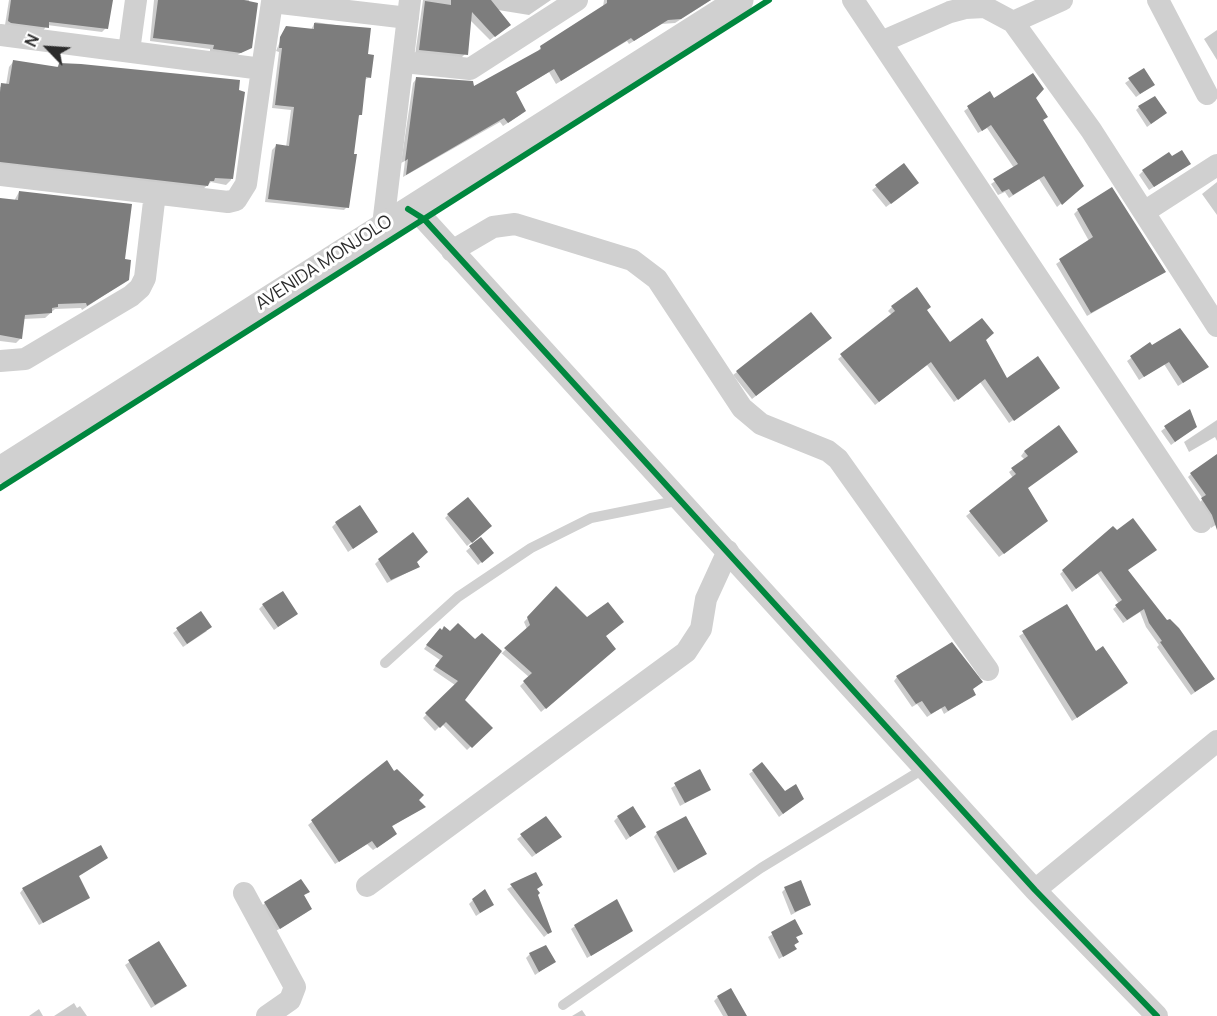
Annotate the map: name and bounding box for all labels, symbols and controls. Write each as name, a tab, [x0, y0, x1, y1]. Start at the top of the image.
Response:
north arrow	[18, 18, 78, 78]
text: N	[19, 31, 44, 50]
street label: AVENIDA MONJOLO	[252, 211, 396, 315]

